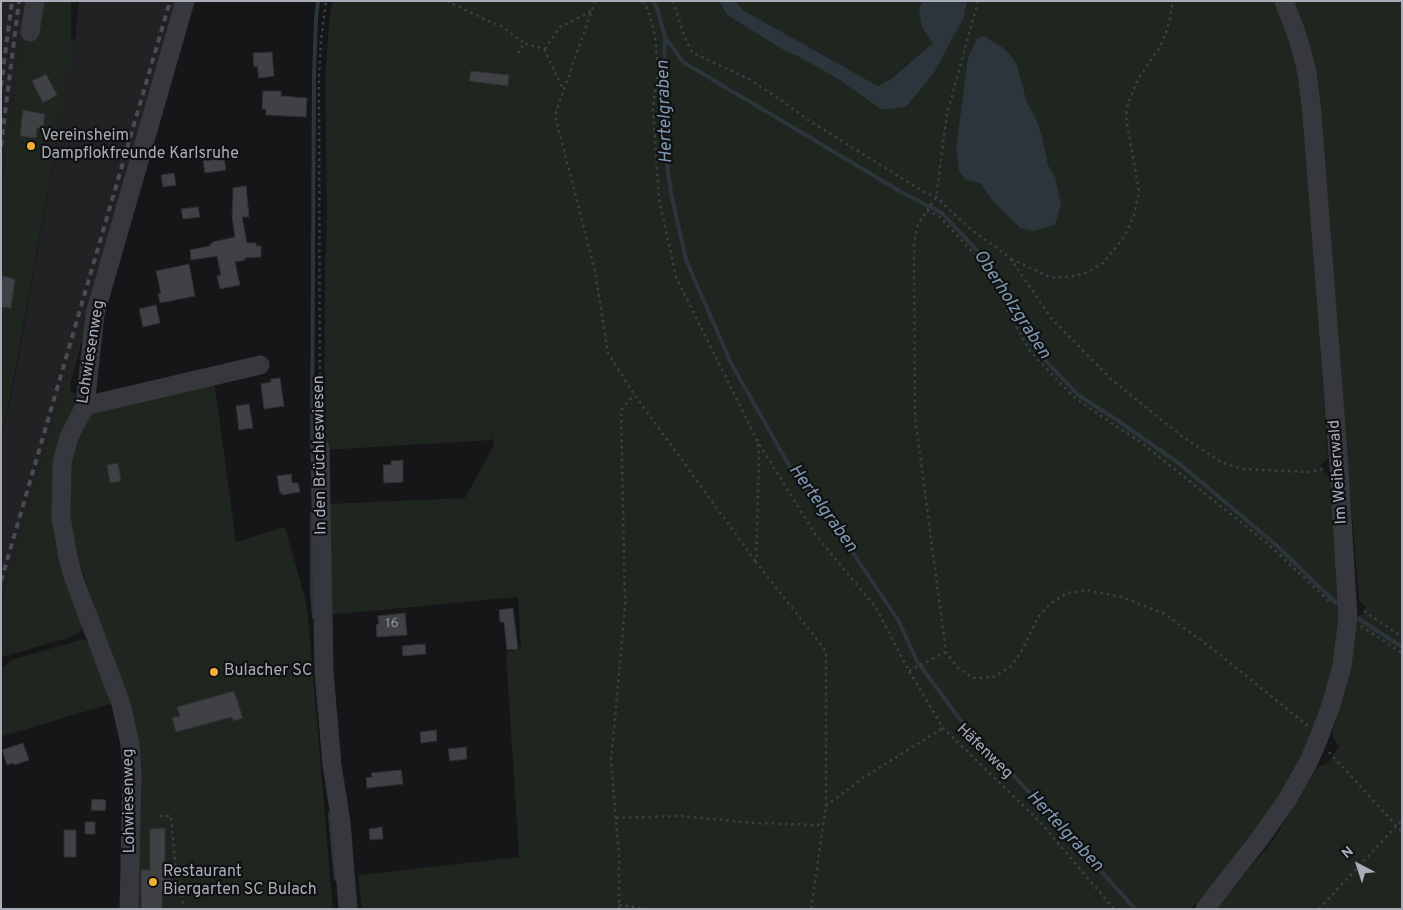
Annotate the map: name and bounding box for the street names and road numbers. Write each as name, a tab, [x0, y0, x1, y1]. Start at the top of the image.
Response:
street label: Lohwiesenweg	[74, 299, 110, 405]
street label: In den Brüchleswiesen	[310, 375, 332, 535]
street label: Im Weiherwald	[1326, 419, 1352, 525]
street label: Häfenweg	[952, 720, 1016, 784]
street label: Lohwiesenweg	[119, 748, 141, 854]

